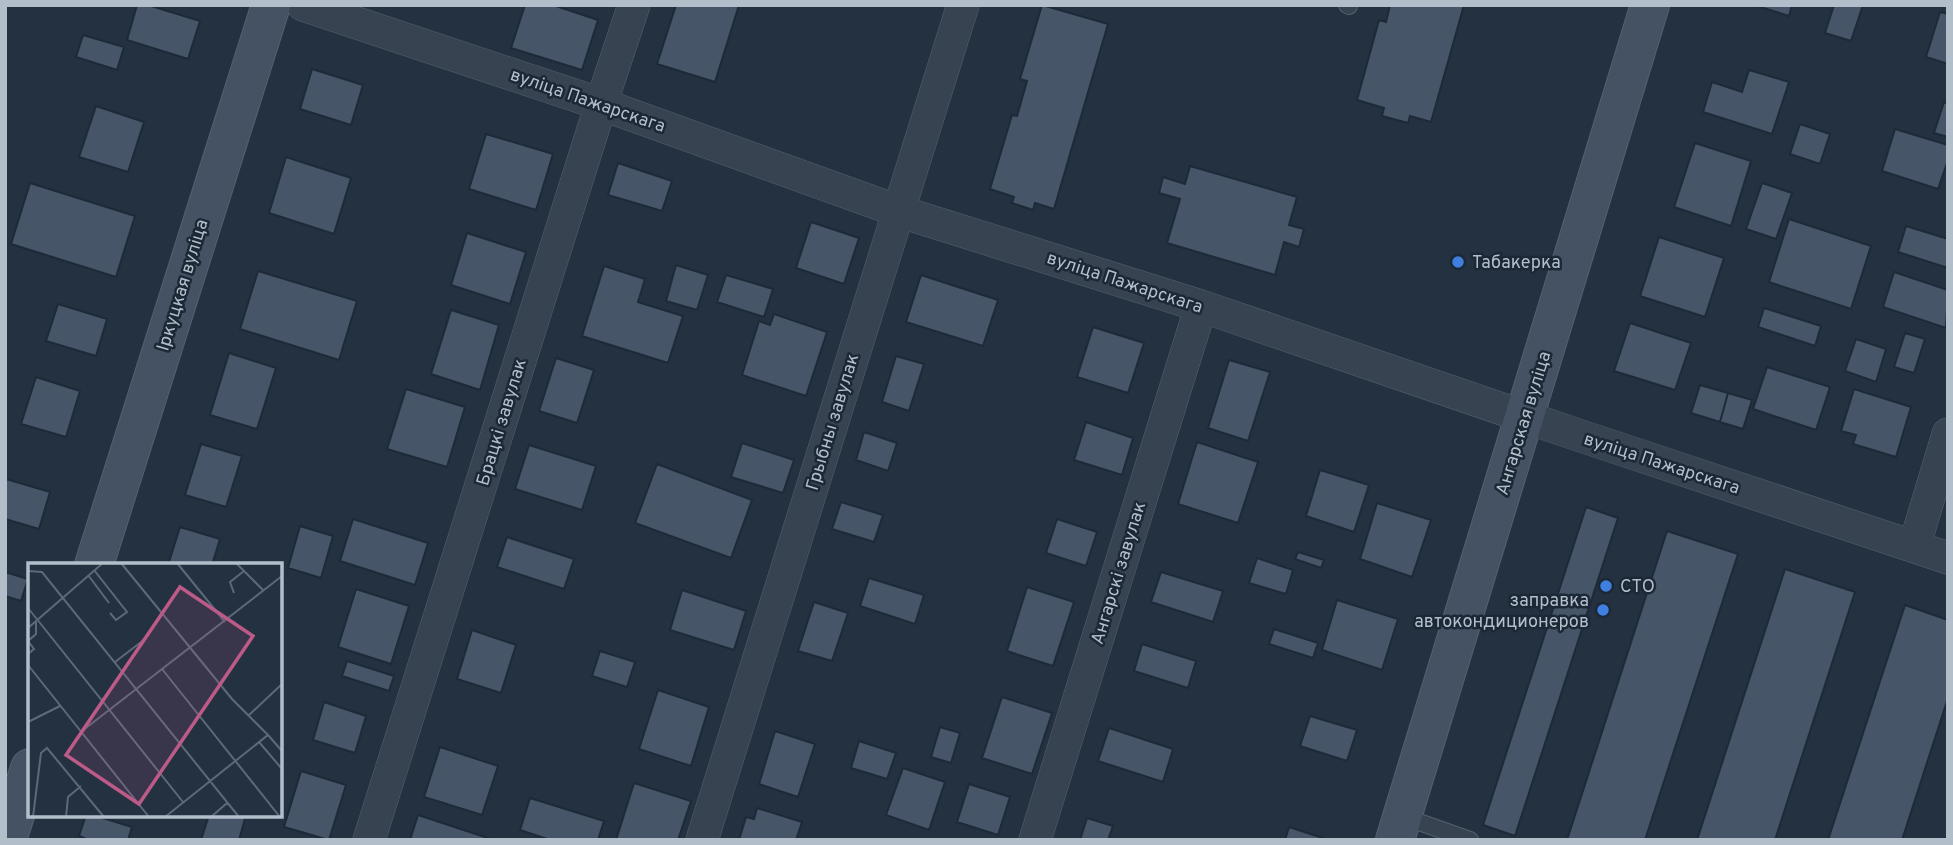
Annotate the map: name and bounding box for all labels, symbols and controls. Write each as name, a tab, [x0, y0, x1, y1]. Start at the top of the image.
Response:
street label: вуліца Пажарскага	[507, 64, 668, 139]
street label: Іркуцкая вуліца	[153, 217, 214, 354]
street label: вуліца Пажарскага	[1044, 247, 1205, 320]
place label: Табакерка	[1472, 252, 1561, 275]
marker: Табакерка	[1450, 254, 1466, 270]
street label: Ангарская вуліца	[1492, 349, 1557, 498]
street label: Грыбны завулак	[802, 351, 865, 494]
street label: Брацкі завулак	[472, 356, 533, 489]
street label: вуліца Пажарскага	[1581, 428, 1742, 501]
street label: Ангарскі завулак	[1087, 499, 1152, 648]
inset map	[28, 563, 282, 817]
place label: СТО	[1620, 576, 1655, 599]
marker: СТО	[1598, 578, 1614, 594]
place label: заправка автокондиционеров	[1414, 590, 1589, 634]
marker: заправка автокондиционеров	[1595, 602, 1611, 618]

